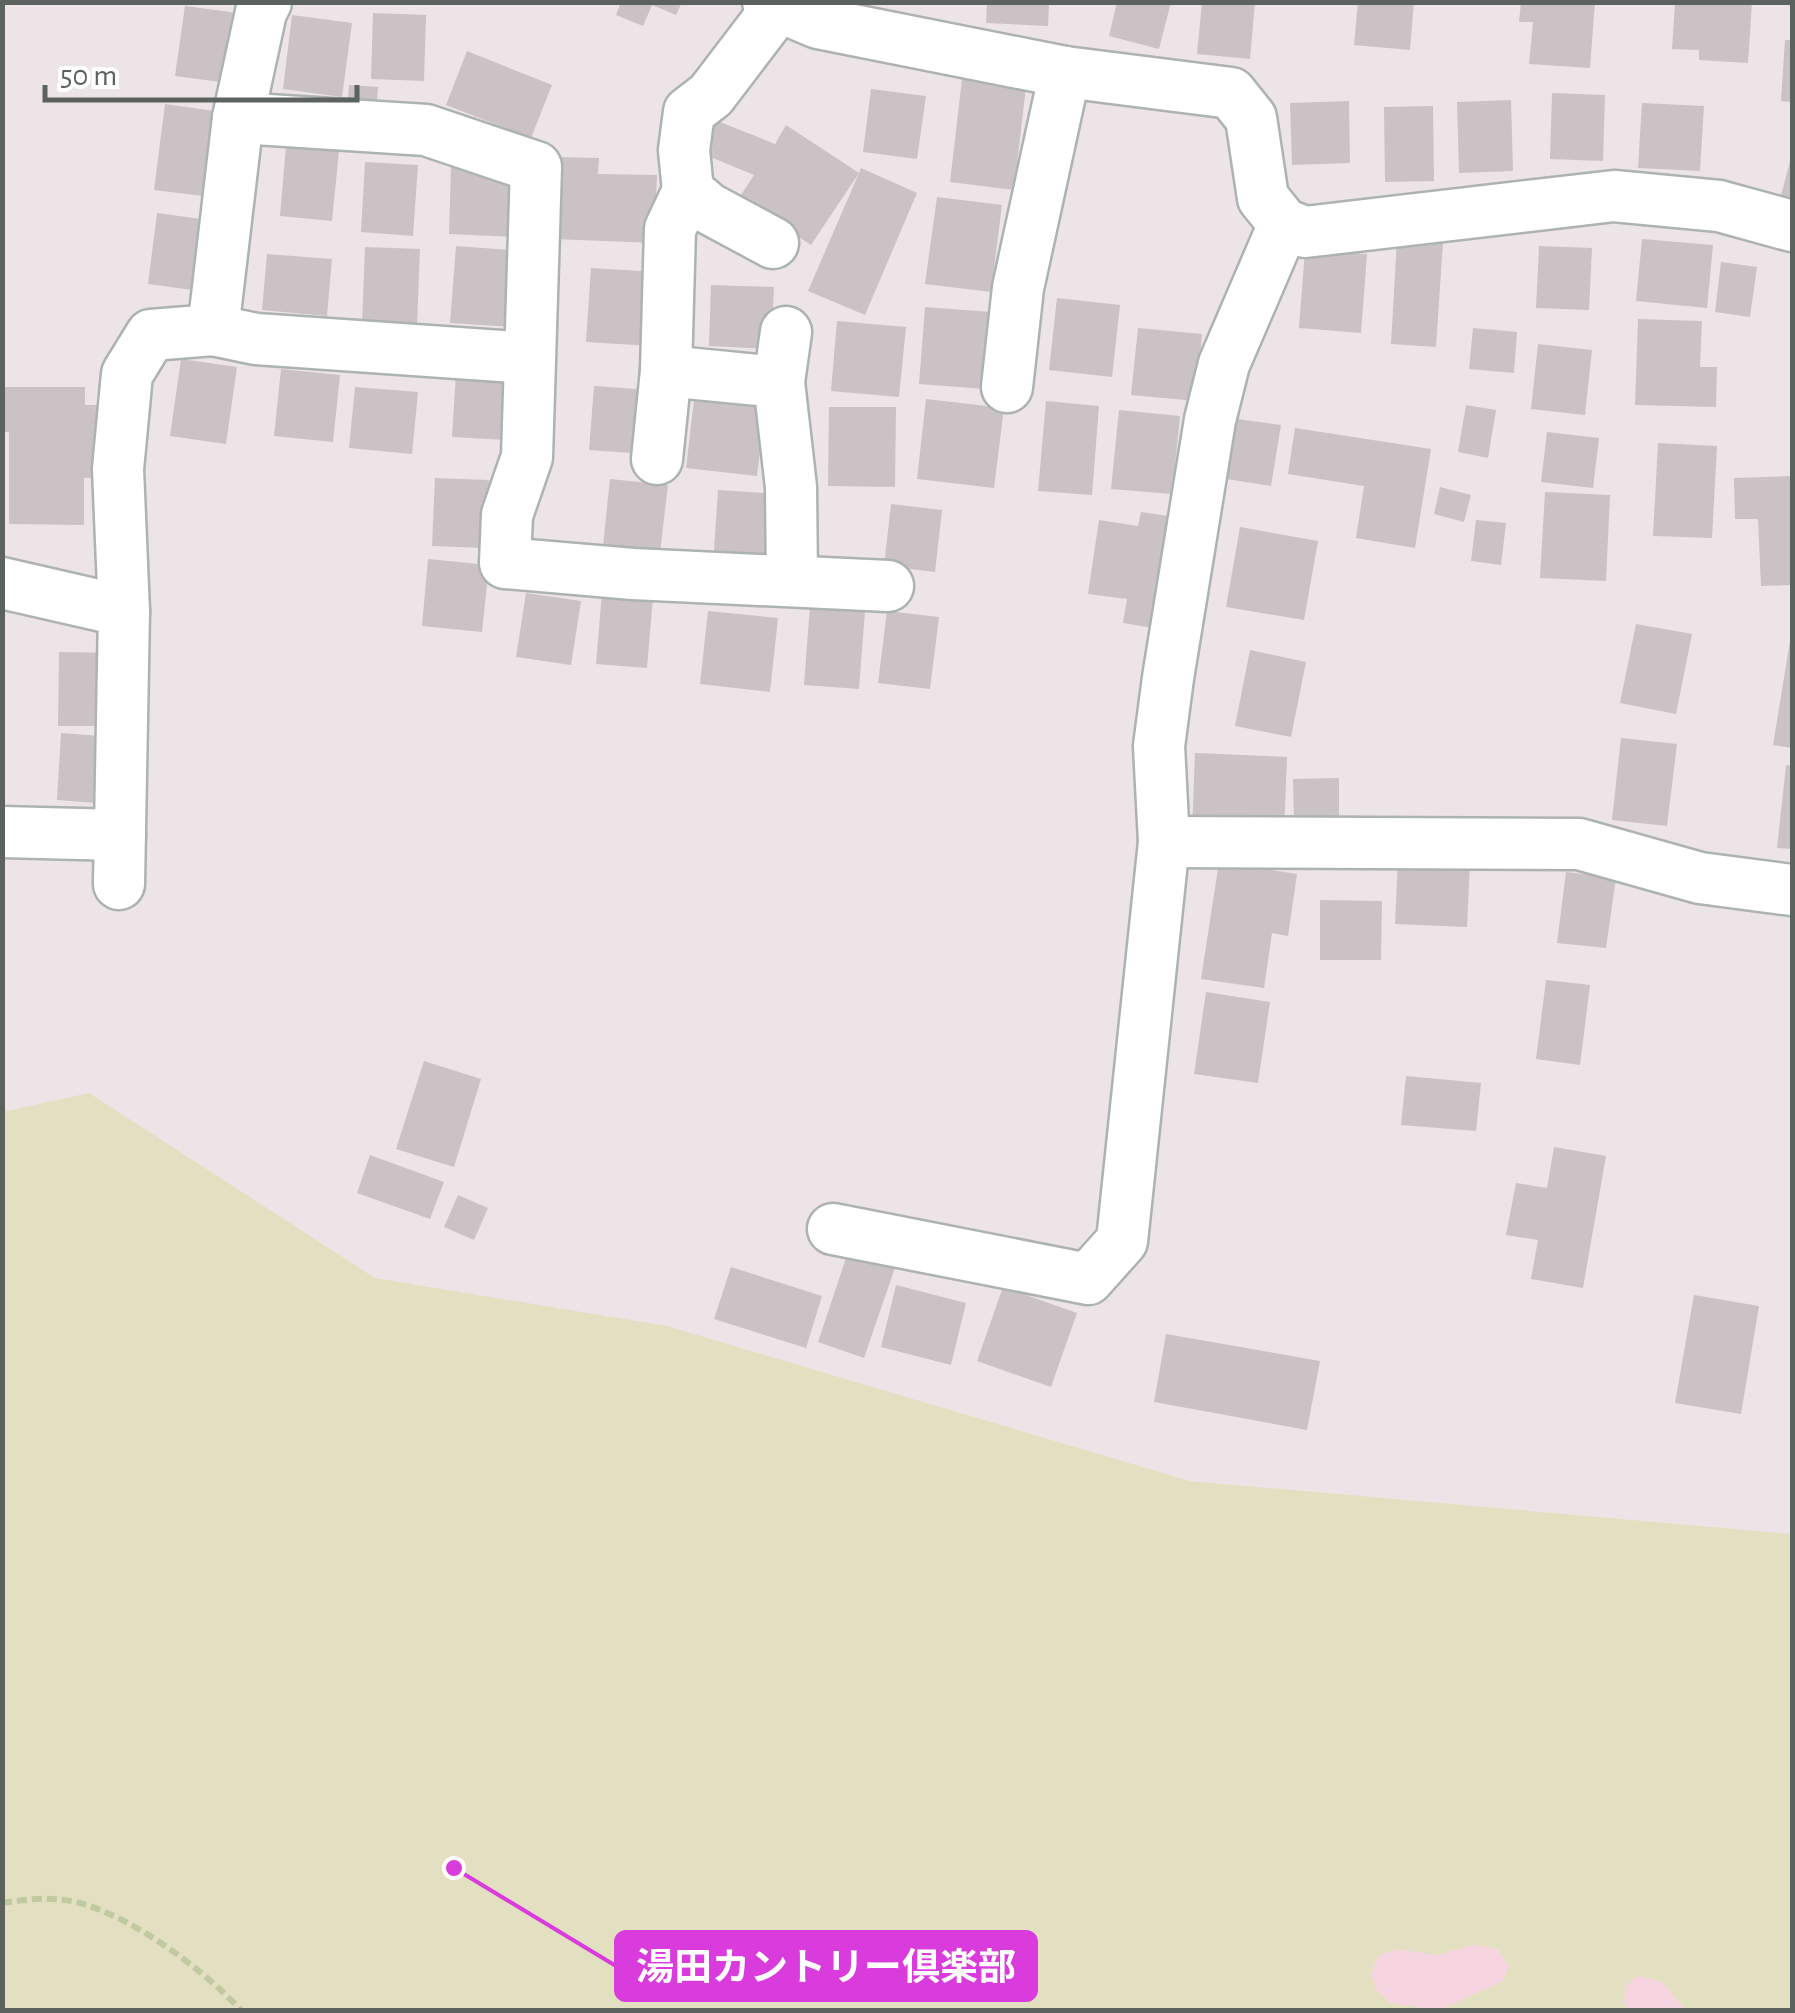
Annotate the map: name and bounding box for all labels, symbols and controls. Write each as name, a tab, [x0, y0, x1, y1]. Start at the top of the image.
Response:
scale bar	[45, 40, 358, 102]
text: 50 m	[60, 61, 117, 91]
callout: 湯田カントリー倶楽部	[616, 1932, 1036, 2000]
text: 湯田カントリー倶楽部	[636, 1947, 1016, 1988]

